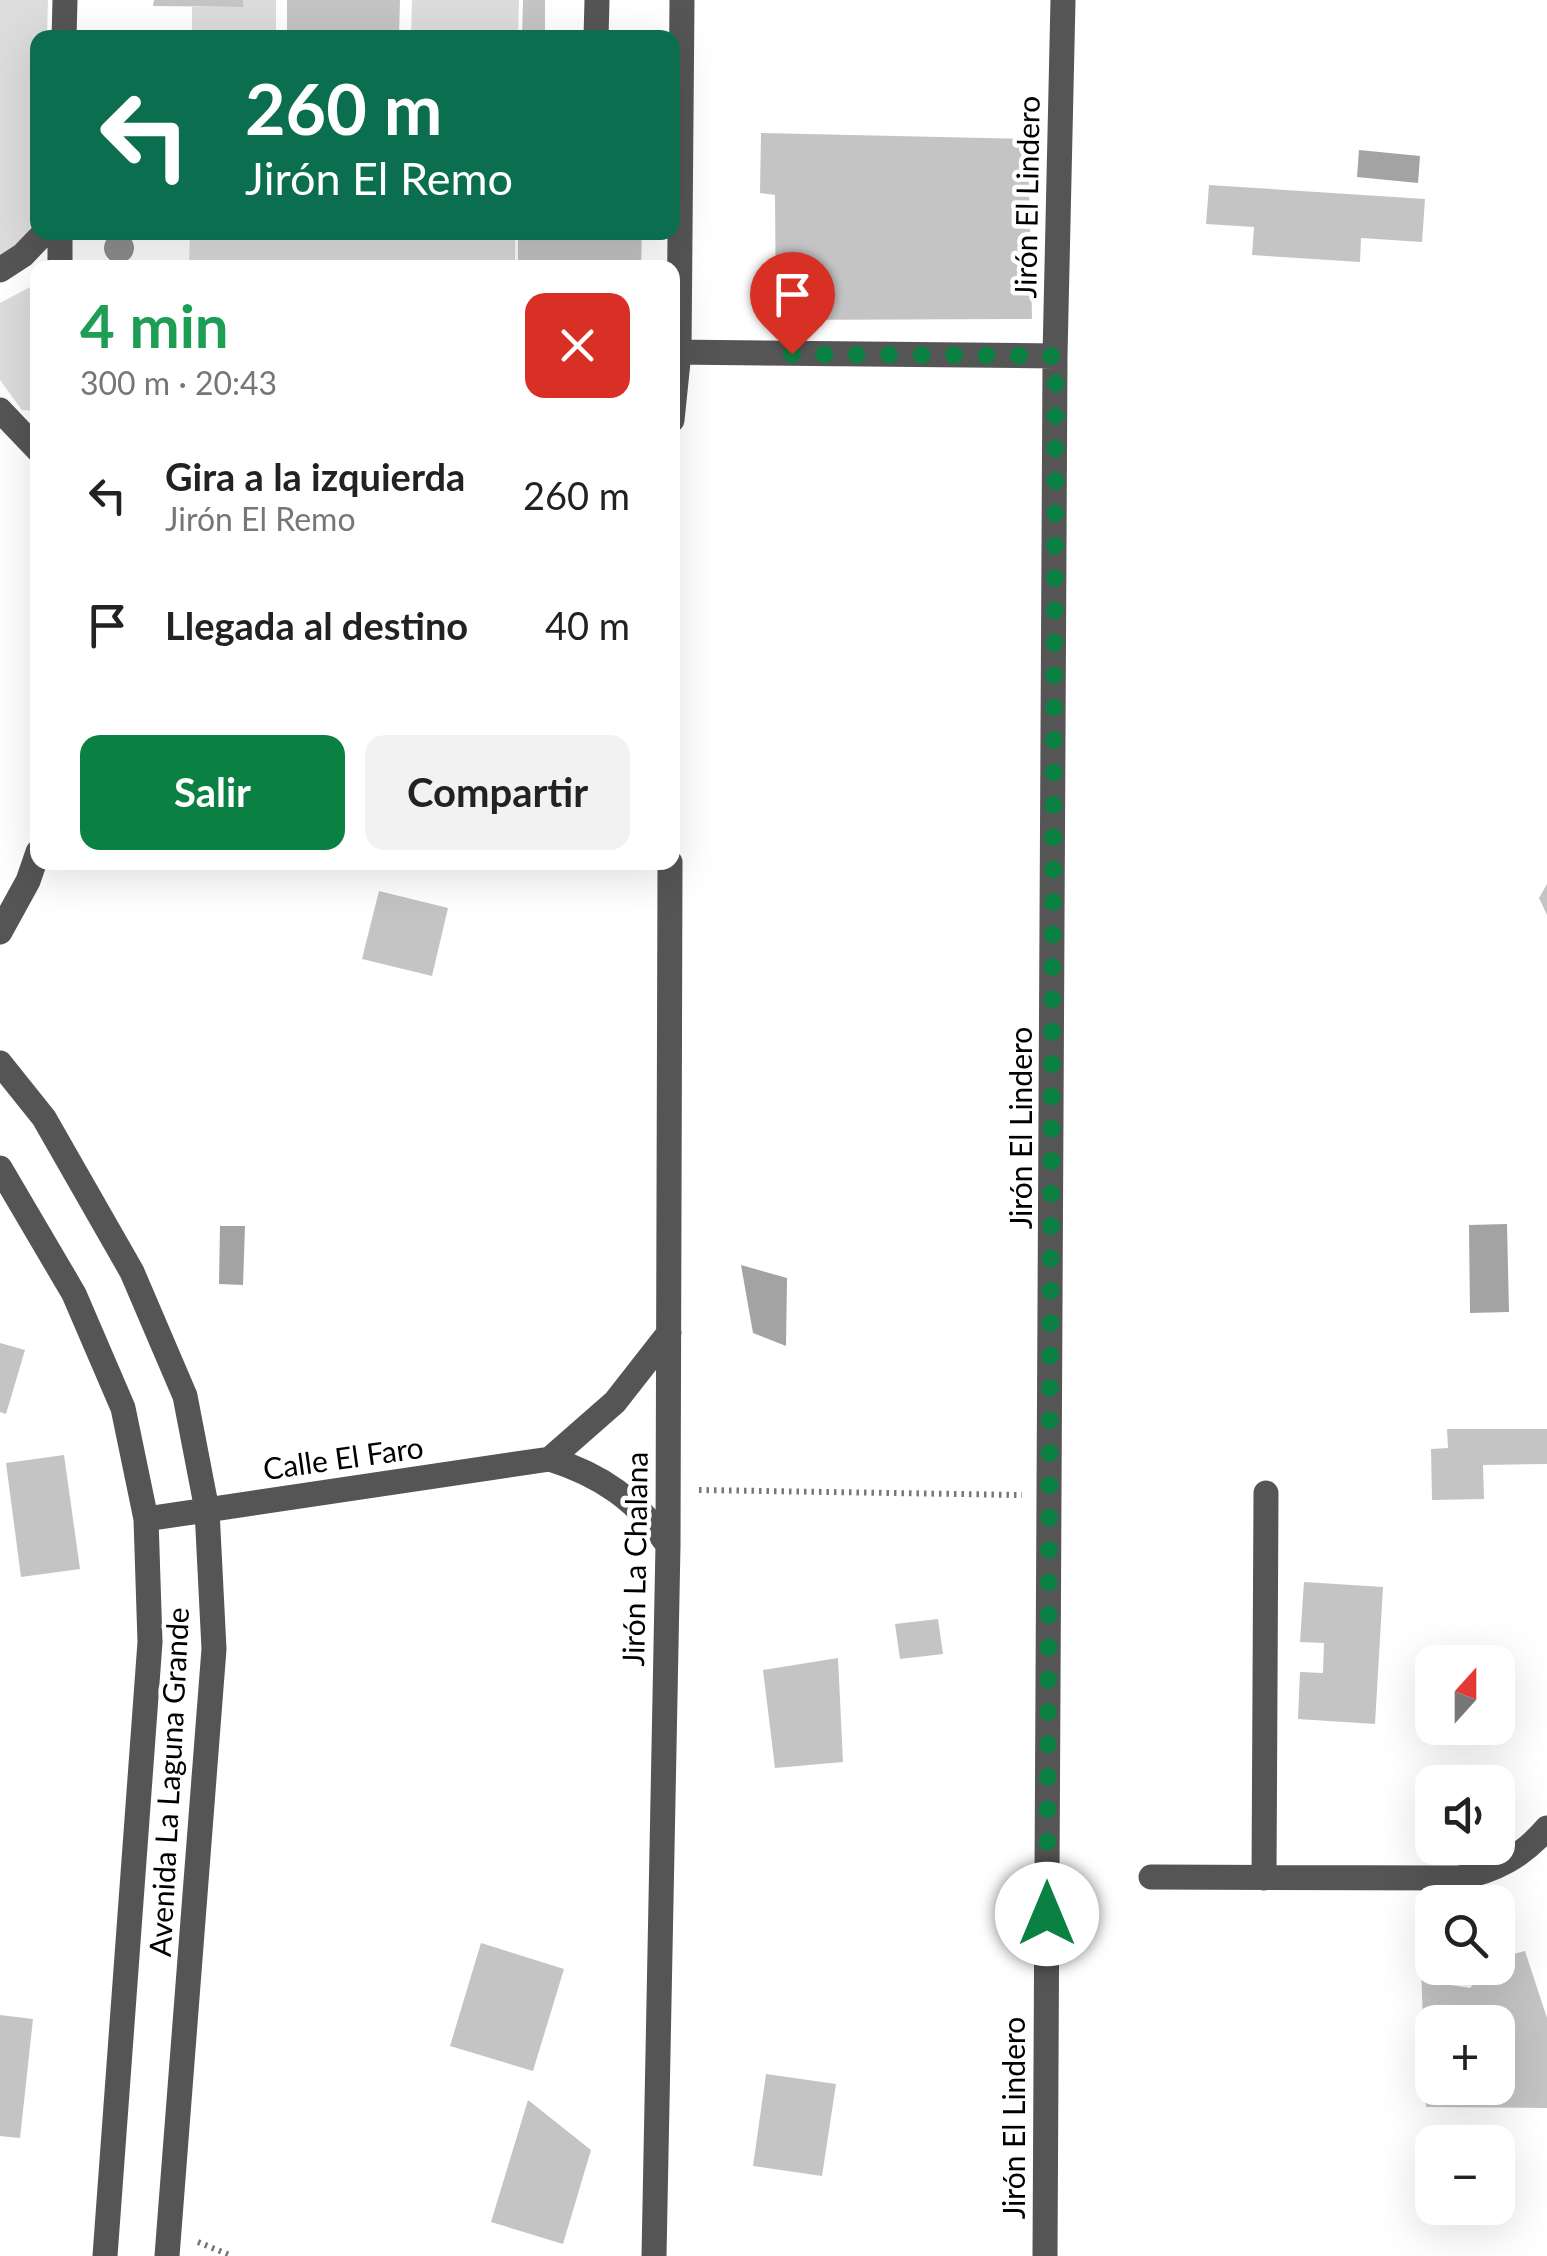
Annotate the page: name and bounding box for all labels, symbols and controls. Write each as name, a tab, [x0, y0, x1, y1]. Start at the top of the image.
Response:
text: 260 m	[245, 66, 442, 150]
icon: left	[80, 70, 210, 200]
street label: Jirón El Lindero	[1006, 95, 1046, 299]
text: Jirón El Remo	[245, 151, 513, 205]
pin	[750, 252, 835, 355]
icon: arrive	[765, 267, 820, 322]
text: 4 min	[80, 289, 229, 361]
button: close	[525, 293, 630, 398]
text: 300 m · 20:43	[80, 363, 277, 402]
text: Gira a la izquierda	[165, 453, 465, 499]
icon: left	[80, 468, 135, 523]
text: 260 m	[523, 472, 630, 518]
text: Jirón El Remo	[165, 499, 356, 538]
icon: arrive	[80, 598, 135, 653]
text: Llegada al destino	[165, 602, 468, 648]
text: 40 m	[545, 602, 630, 648]
button: Salir	[80, 735, 345, 850]
button: Compartir	[365, 735, 630, 850]
street label: Jirón El Lindero	[1002, 1027, 1038, 1229]
street label: Calle El Faro	[260, 1428, 426, 1486]
street label: Jirón La Chalana	[614, 1451, 654, 1667]
street label: Avenida La Laguna Grande	[141, 1606, 195, 1958]
north arrow	[1415, 1645, 1515, 1745]
map controls	[1415, 1645, 1515, 2225]
button: sound	[1415, 1765, 1515, 1865]
position arrow	[995, 1862, 1099, 1966]
button: search	[1415, 1885, 1515, 1985]
button: +	[1415, 2005, 1515, 2105]
street label: Jirón El Lindero	[995, 2017, 1031, 2219]
button: −	[1415, 2125, 1515, 2225]

